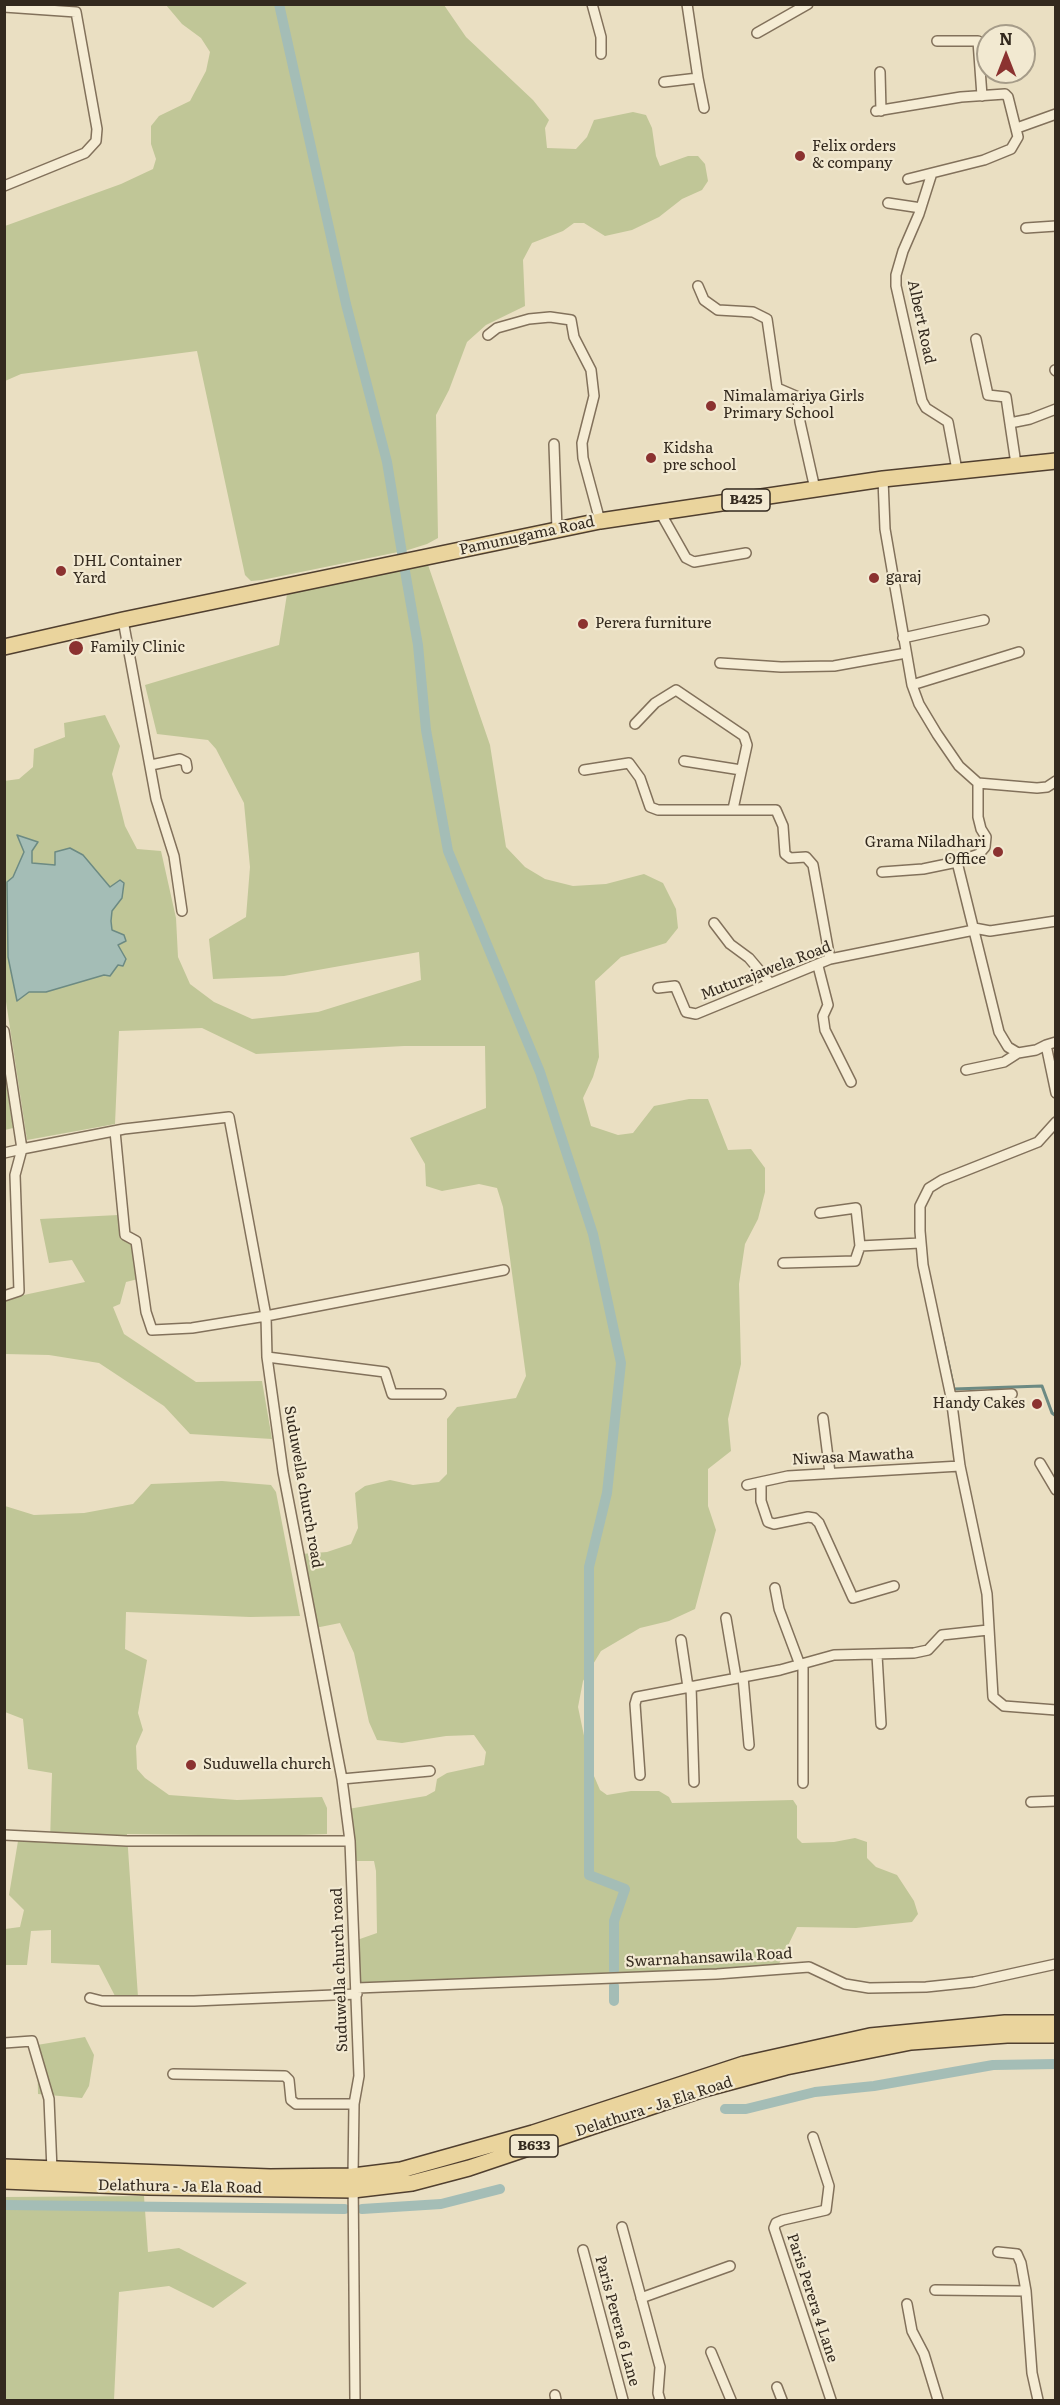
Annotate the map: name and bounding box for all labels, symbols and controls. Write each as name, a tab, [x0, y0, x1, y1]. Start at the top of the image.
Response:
north arrow	[976, 24, 1036, 84]
text: N	[999, 26, 1013, 50]
place label: Felix orders & company	[812, 138, 896, 173]
marker: Felix orders & company	[793, 149, 807, 163]
street label: Albert Road	[903, 278, 939, 366]
place label: Nimalamariya Girls Primary School	[723, 388, 864, 423]
marker: Nimalamariya Girls Primary School	[704, 399, 718, 413]
place label: Kidsha pre school	[663, 440, 736, 475]
marker: Kidsha pre school	[644, 451, 658, 465]
road number: B425	[722, 489, 770, 511]
street label: Pamunugama Road	[458, 513, 596, 559]
place label: DHL Container Yard	[73, 553, 182, 588]
marker: DHL Container Yard	[54, 564, 68, 578]
place label: garaj	[886, 569, 922, 587]
marker: garaj	[867, 571, 881, 585]
place label: Perera furniture	[595, 615, 711, 633]
marker: Perera furniture	[576, 617, 590, 631]
marker: Family Clinic	[67, 639, 85, 657]
place label: Family Clinic	[90, 639, 185, 657]
place label: Grama Niladhari Office	[865, 834, 986, 869]
marker: Grama Niladhari Office	[991, 845, 1005, 859]
street label: Muturajawela Road	[698, 938, 834, 1004]
place label: Handy Cakes	[933, 1395, 1025, 1413]
marker: Handy Cakes	[1030, 1397, 1044, 1411]
street label: Suduwella church road	[280, 1404, 326, 1570]
street label: Niwasa Mawatha	[792, 1445, 914, 1469]
place label: Suduwella church	[203, 1756, 332, 1774]
marker: Suduwella church	[184, 1758, 198, 1772]
street label: Suduwella church road	[328, 1888, 352, 2052]
street label: Swarnahansawila Road	[625, 1945, 793, 1971]
street label: Delathura - Ja Ela Road	[573, 2073, 735, 2141]
road number: B633	[510, 2135, 558, 2157]
street label: Delathura - Ja Ela Road	[98, 2177, 262, 2197]
street label: Paris Perera 4 Lane	[783, 2231, 841, 2365]
street label: Paris Perera 6 Lane	[591, 2254, 643, 2388]

